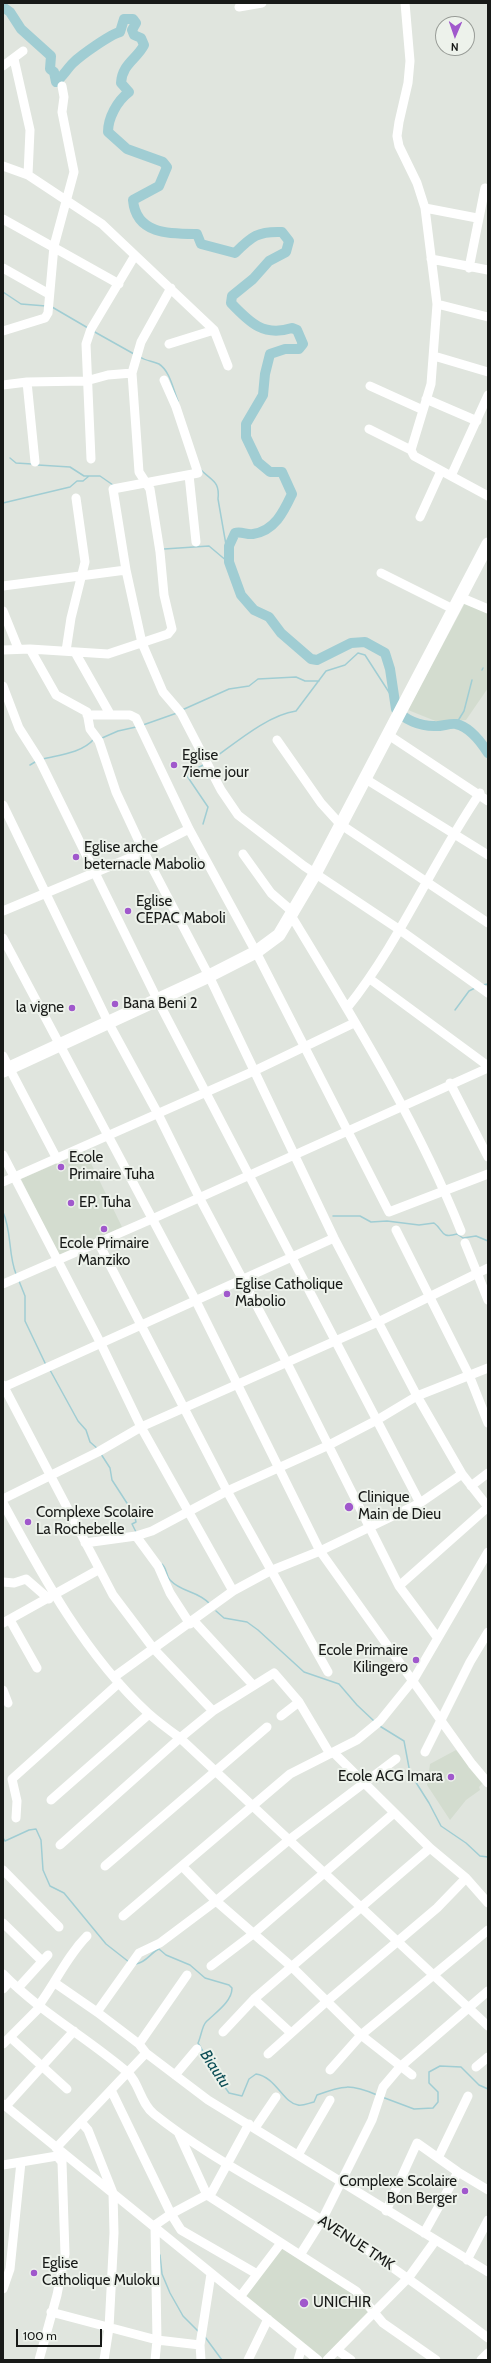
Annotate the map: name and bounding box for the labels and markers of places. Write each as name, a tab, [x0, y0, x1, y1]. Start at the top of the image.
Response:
place label: Eglise 7ieme jour	[182, 747, 249, 782]
marker: Eglise 7ieme jour	[169, 760, 179, 770]
place label: Eglise arche beternacle Mabolio	[84, 839, 205, 874]
marker: Eglise arche beternacle Mabolio	[71, 852, 81, 862]
place label: Eglise CEPAC Maboli	[136, 893, 226, 928]
marker: Eglise CEPAC Maboli	[123, 906, 133, 916]
place label: Bana Beni 2	[123, 995, 198, 1013]
place label: la vigne	[16, 999, 64, 1017]
marker: Bana Beni 2	[110, 999, 120, 1009]
marker: la vigne	[67, 1003, 77, 1013]
place label: Ecole Primaire Tuha	[69, 1149, 154, 1184]
marker: Ecole Primaire Tuha	[56, 1162, 66, 1172]
place label: EP. Tuha	[79, 1194, 131, 1212]
marker: EP. Tuha	[66, 1198, 76, 1208]
marker: Ecole Primaire Manziko	[99, 1224, 109, 1234]
place label: Ecole Primaire Manziko	[59, 1235, 149, 1270]
place label: Eglise Catholique Mabolio	[235, 1276, 343, 1311]
marker: Eglise Catholique Mabolio	[222, 1289, 232, 1299]
place label: Clinique Main de Dieu	[358, 1489, 441, 1524]
marker: Clinique Main de Dieu	[343, 1501, 355, 1513]
place label: Complexe Scolaire La Rochebelle	[36, 1504, 154, 1539]
marker: Complexe Scolaire La Rochebelle	[23, 1517, 33, 1527]
place label: Ecole Primaire Kilingero	[318, 1642, 408, 1677]
marker: Ecole Primaire Kilingero	[411, 1655, 421, 1665]
place label: Ecole ACG Imara	[338, 1768, 443, 1786]
marker: Ecole ACG Imara	[446, 1772, 456, 1782]
place label: Complexe Scolaire Bon Berger	[339, 2173, 457, 2208]
marker: Complexe Scolaire Bon Berger	[460, 2186, 470, 2196]
place label: Eglise Catholique Muloku	[42, 2255, 160, 2290]
marker: Eglise Catholique Muloku	[29, 2268, 39, 2278]
place label: UNICHIR	[313, 2294, 371, 2312]
marker: UNICHIR	[298, 2297, 310, 2309]

